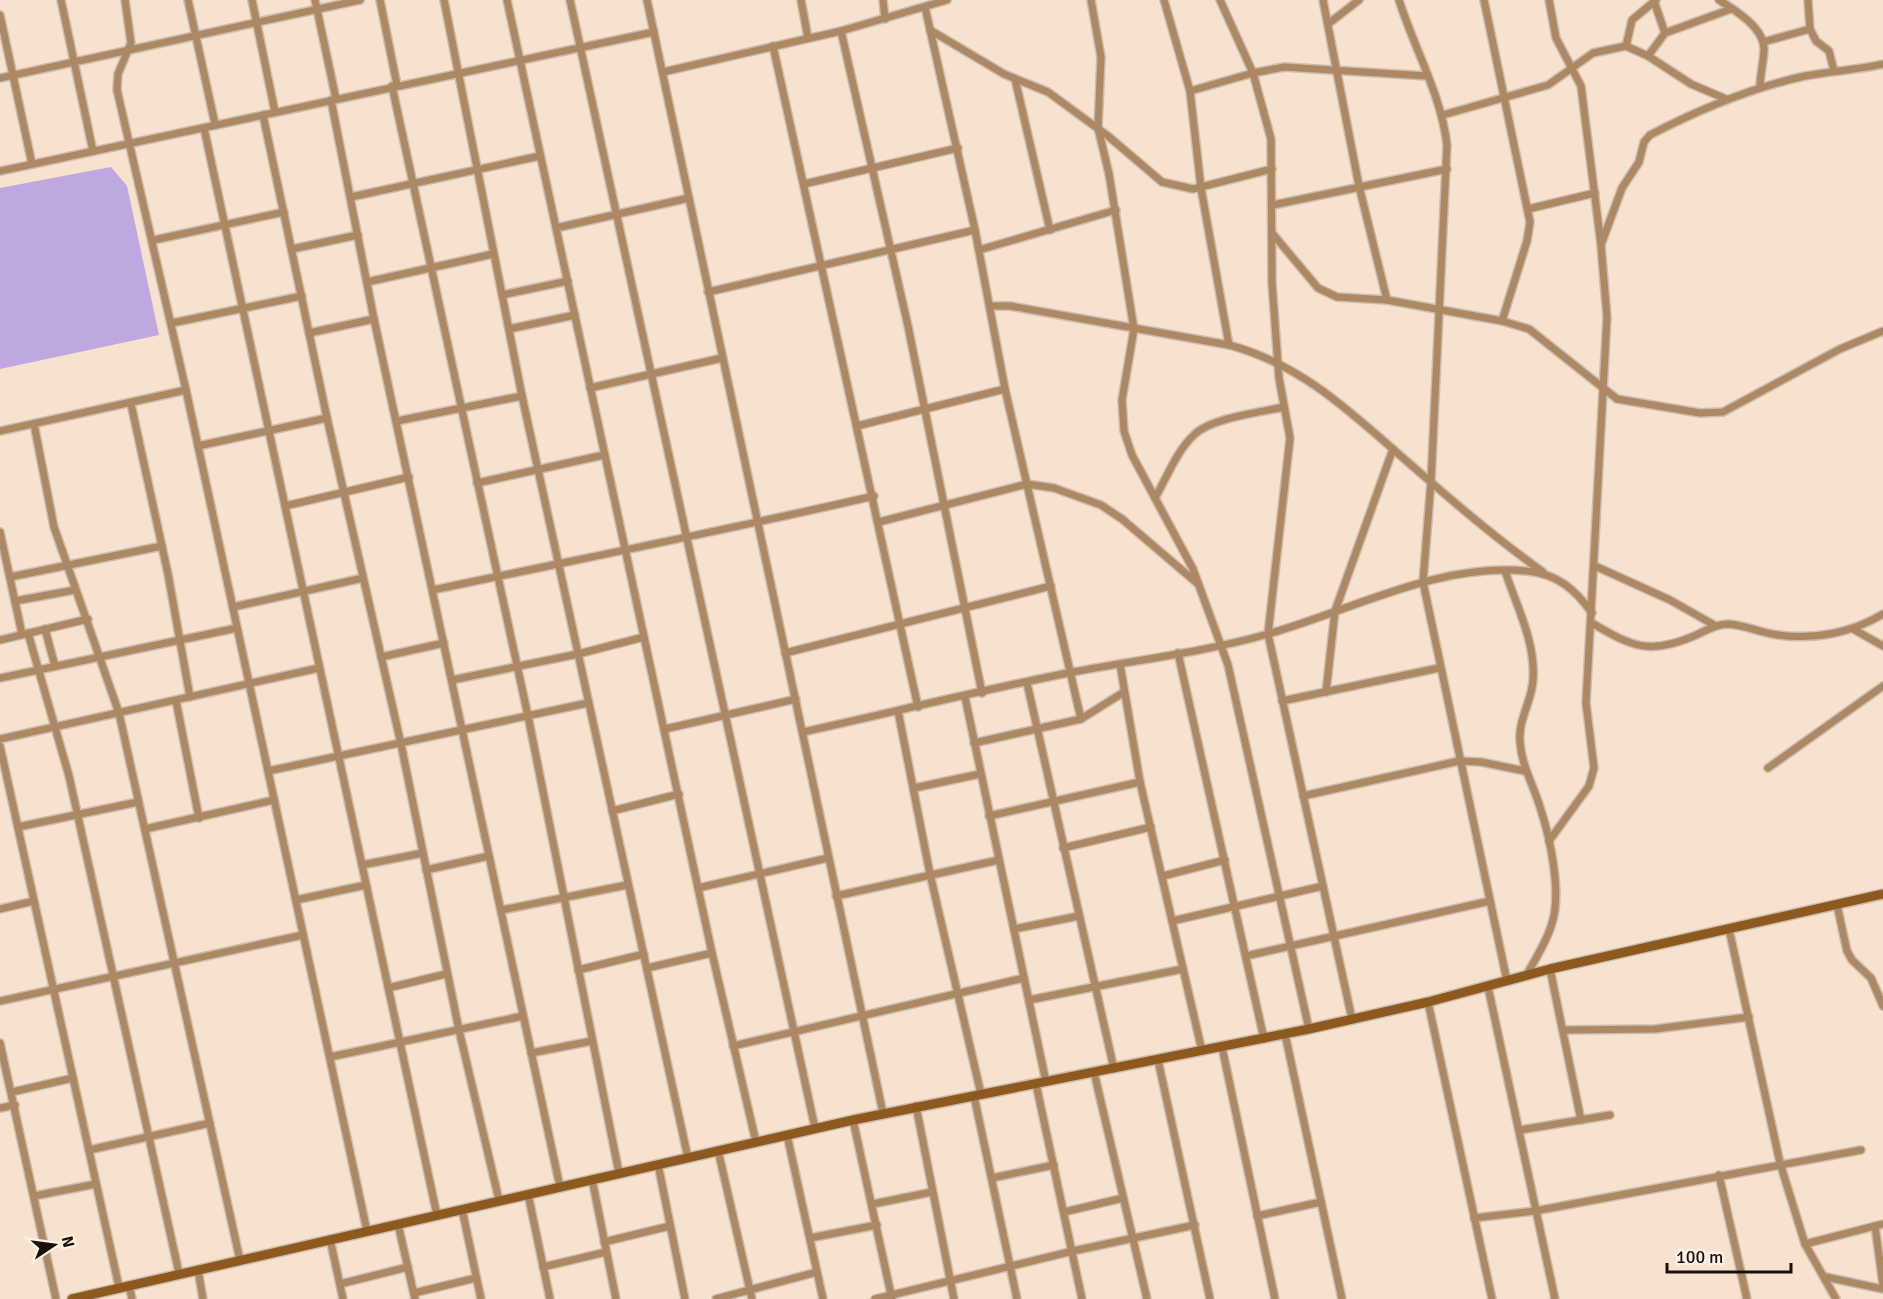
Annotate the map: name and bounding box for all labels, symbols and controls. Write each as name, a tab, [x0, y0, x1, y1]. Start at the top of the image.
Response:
north arrow	[24, 1215, 84, 1275]
text: N	[57, 1234, 79, 1250]
scale bar	[1667, 1236, 1792, 1274]
text: 100 m	[1676, 1246, 1723, 1268]

